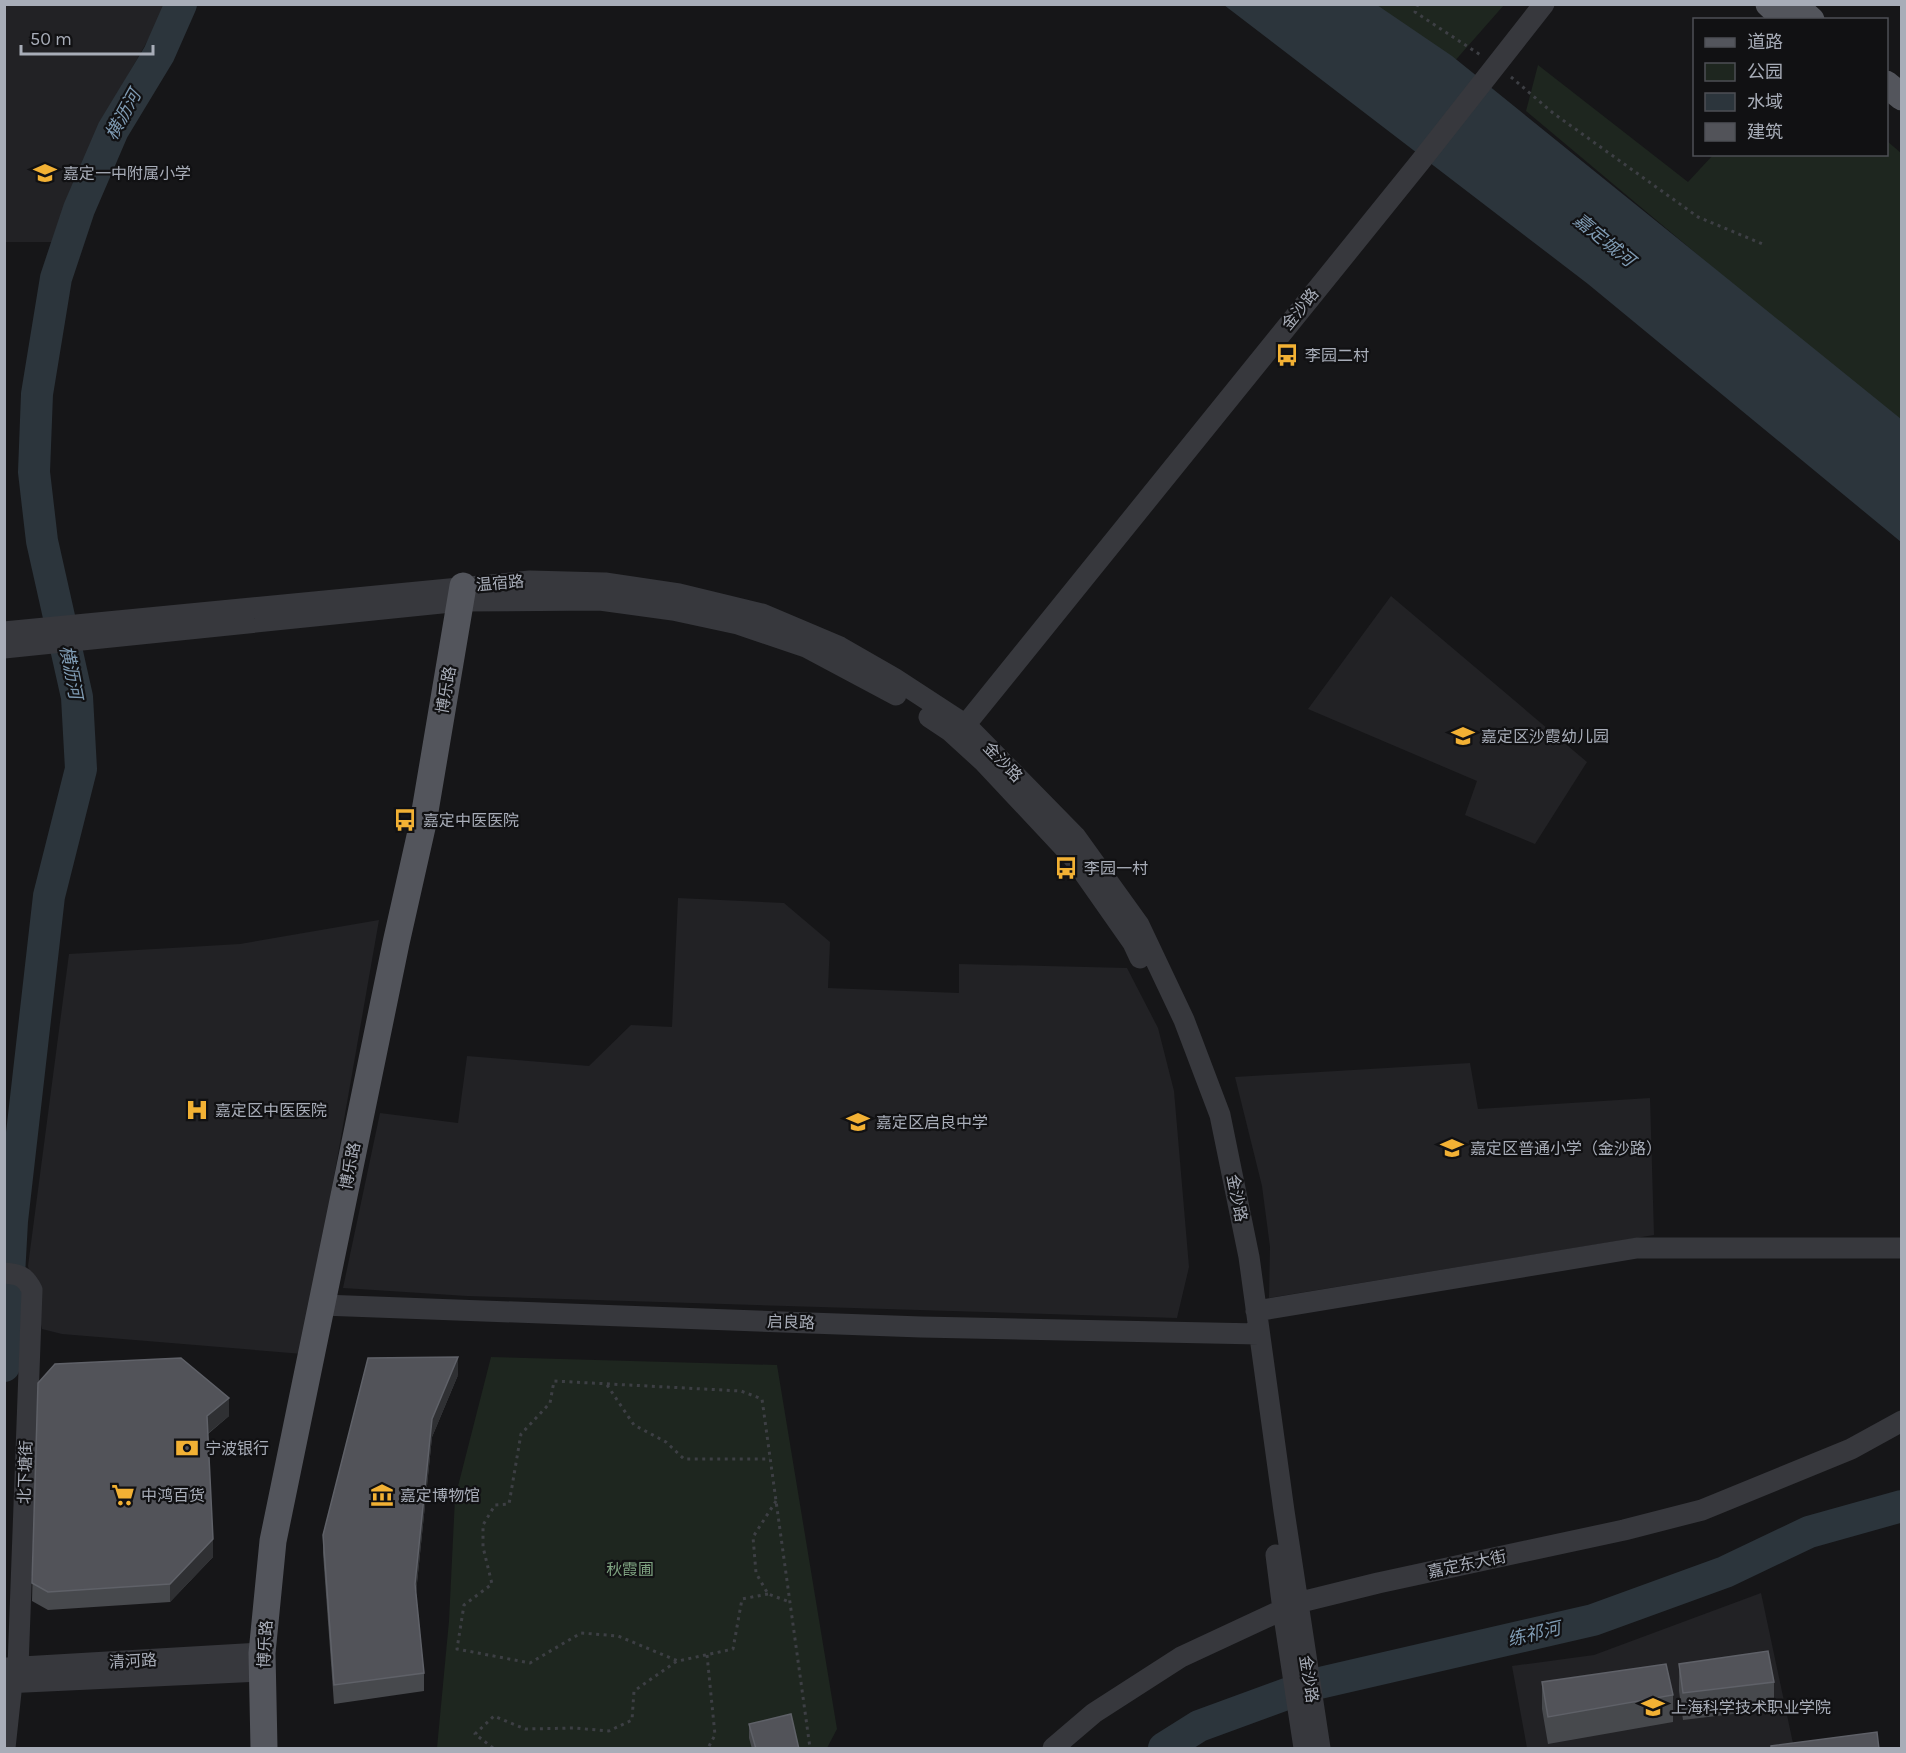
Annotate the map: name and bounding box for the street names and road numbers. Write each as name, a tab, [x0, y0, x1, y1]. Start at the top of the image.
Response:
street label: 金沙路	[1278, 284, 1322, 334]
street label: 温宿路	[475, 571, 525, 595]
street label: 博乐路	[432, 665, 460, 715]
street label: 金沙路	[979, 738, 1027, 786]
street label: 博乐路	[336, 1141, 364, 1191]
street label: 金沙路	[1223, 1173, 1251, 1223]
street label: 启良路	[767, 1312, 815, 1332]
street label: 北下塘街	[14, 1440, 36, 1504]
street label: 嘉定东大街	[1426, 1546, 1508, 1582]
street label: 博乐路	[254, 1620, 276, 1668]
street label: 清河路	[109, 1650, 157, 1672]
street label: 金沙路	[1296, 1654, 1322, 1704]

